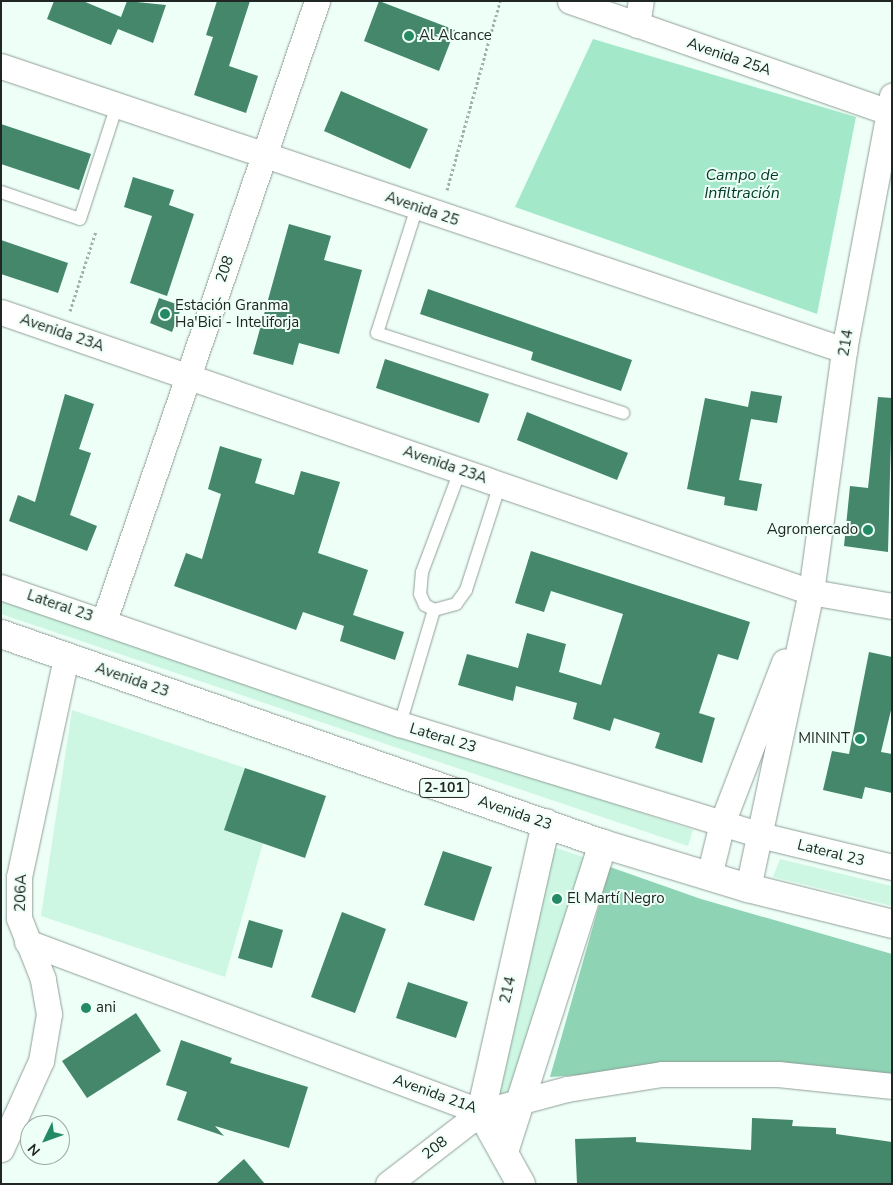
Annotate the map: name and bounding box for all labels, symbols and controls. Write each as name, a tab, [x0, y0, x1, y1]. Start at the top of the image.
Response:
place label: Al Alcance	[419, 27, 492, 45]
marker: Al Alcance	[403, 30, 415, 42]
street label: Avenida 25A	[685, 34, 773, 80]
water label: Campo de Infiltración	[704, 165, 780, 203]
street label: Avenida 25	[383, 188, 461, 230]
street label: 208	[212, 253, 238, 285]
place label: Estación Granma Ha'Bici - Inteliforja	[175, 296, 299, 331]
marker: Estación Granma Ha'Bici - Inteliforja	[159, 308, 171, 320]
street label: Avenida 23A	[18, 310, 106, 356]
street label: 214	[835, 328, 857, 358]
street label: Avenida 23A	[401, 442, 489, 488]
place label: Agromercado	[767, 521, 858, 539]
marker: Agromercado	[862, 524, 874, 536]
street label: Lateral 23	[25, 586, 95, 626]
street label: Avenida 23	[93, 659, 171, 701]
street label: Lateral 23	[407, 719, 479, 757]
place label: MININT	[798, 730, 850, 748]
marker: MININT	[854, 733, 866, 745]
road number: 2-101	[419, 776, 469, 800]
street label: Avenida 23	[476, 792, 554, 834]
street label: Lateral 23	[795, 836, 867, 870]
street label: 206A	[11, 874, 31, 912]
place label: El Martí Negro	[567, 890, 665, 908]
marker: El Martí Negro	[551, 893, 563, 905]
street label: 214	[496, 975, 520, 1005]
place label: ani	[96, 999, 116, 1017]
marker: ani	[80, 1002, 92, 1014]
street label: Avenida 21A	[391, 1071, 479, 1117]
north arrow	[20, 1115, 70, 1165]
street label: 208	[419, 1133, 451, 1163]
text: N	[24, 1139, 45, 1160]

